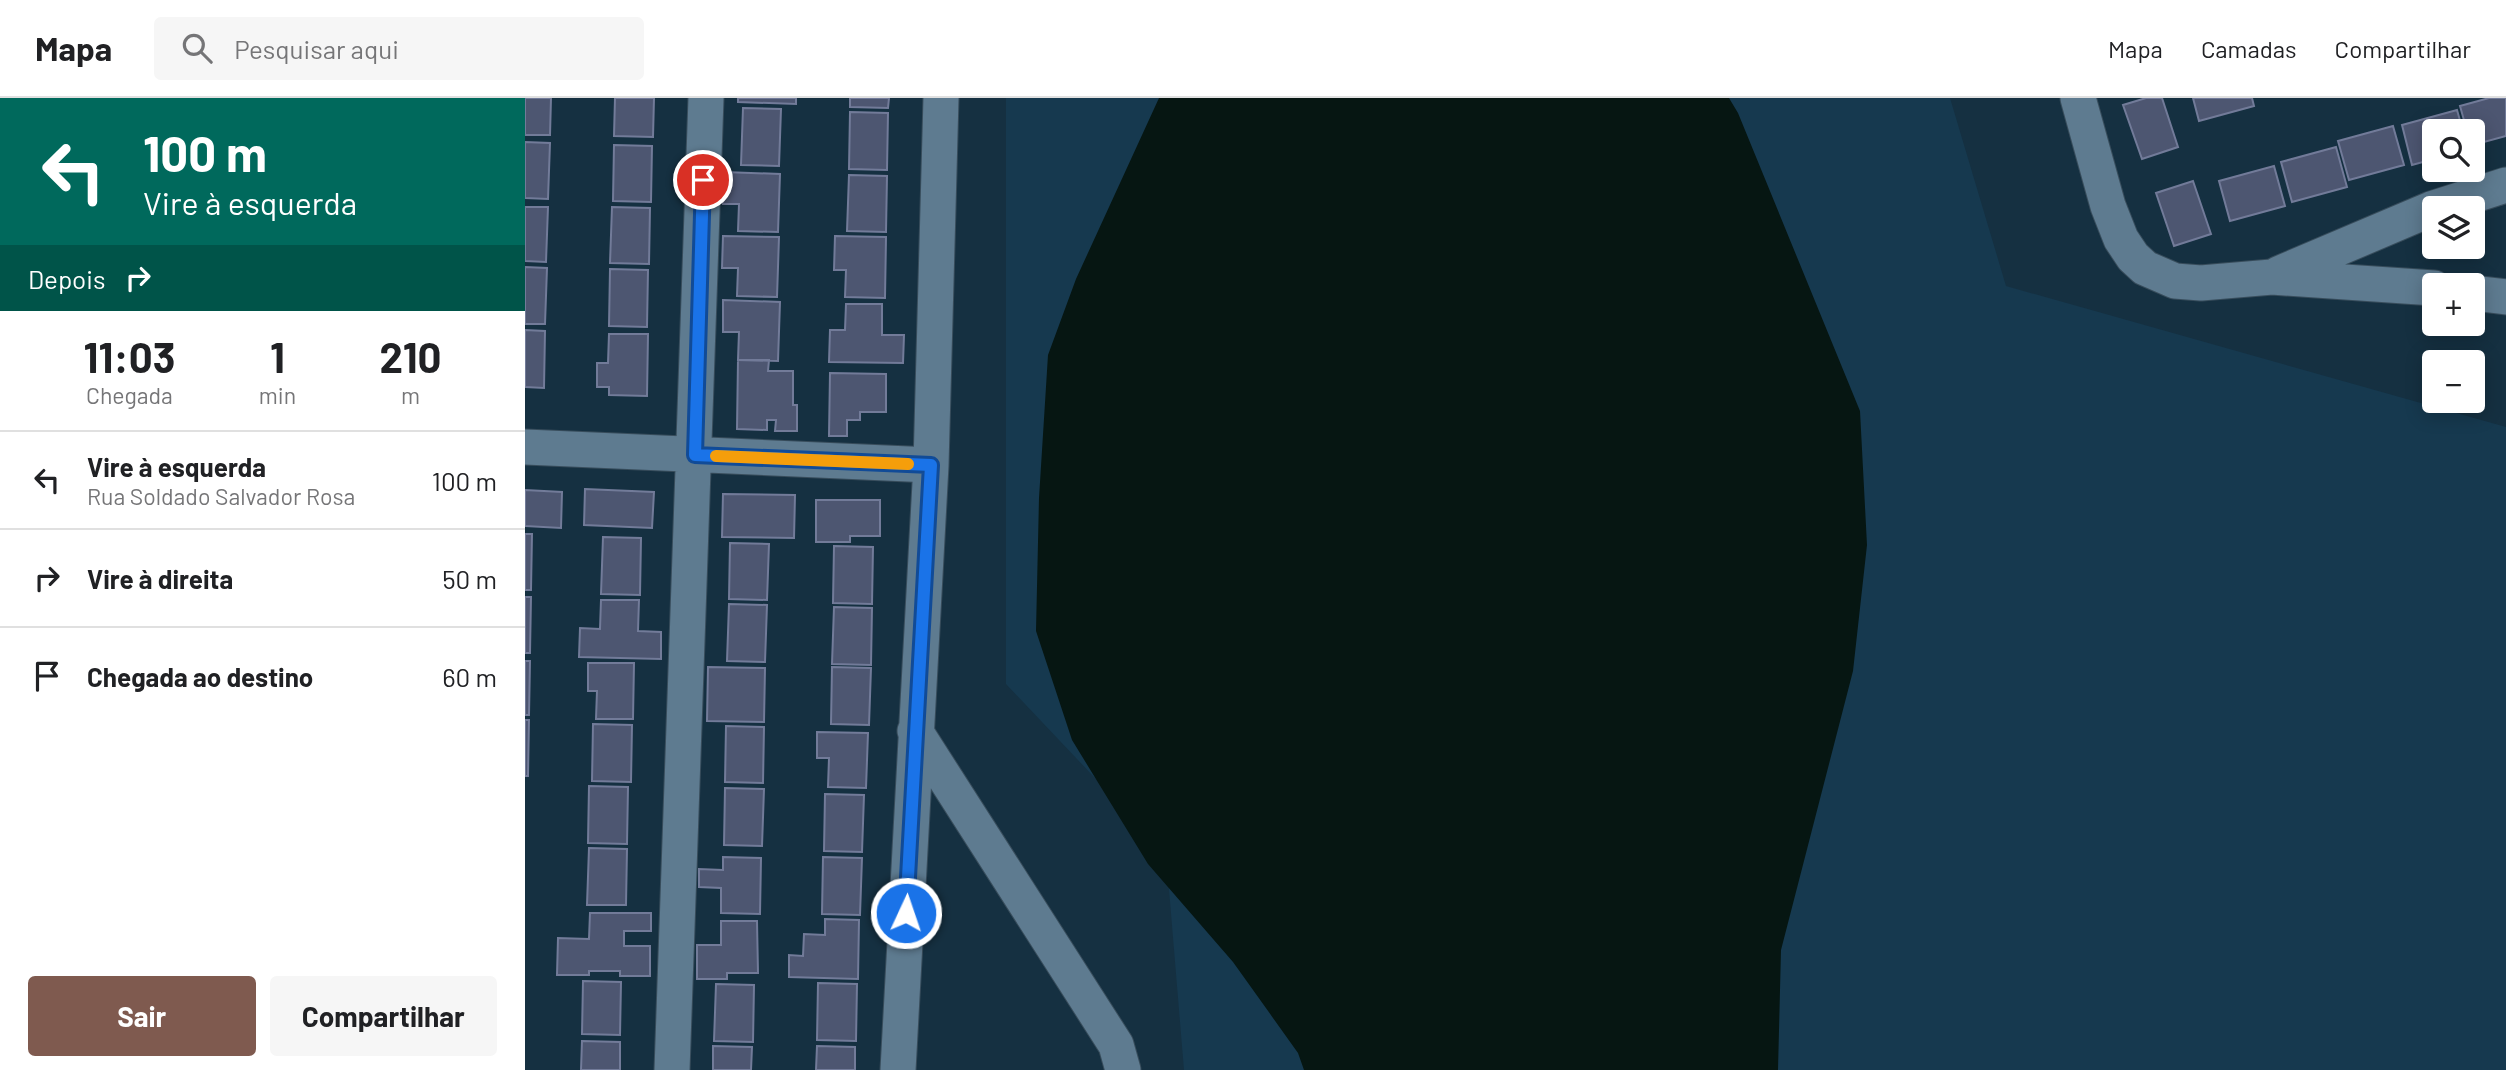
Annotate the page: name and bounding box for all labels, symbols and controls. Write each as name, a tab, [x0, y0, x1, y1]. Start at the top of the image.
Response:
search box	[154, 17, 644, 80]
text: Mapa	[35, 28, 112, 68]
icon: search	[178, 29, 216, 67]
text: Pesquisar aqui	[234, 33, 399, 64]
text: Mapa	[2108, 34, 2163, 63]
text: Camadas	[2201, 34, 2297, 63]
text: Compartilhar	[2335, 34, 2471, 63]
map controls	[2422, 119, 2485, 413]
button: search	[2422, 119, 2485, 182]
text: 100 m	[143, 123, 267, 182]
icon: left	[28, 126, 119, 217]
pin	[673, 150, 733, 210]
icon: arrive	[684, 161, 722, 199]
text: Vire à esquerda	[143, 183, 357, 221]
button: layers	[2422, 196, 2485, 259]
icon: right	[119, 259, 157, 297]
text: Depois	[28, 263, 105, 294]
button: +	[2422, 273, 2485, 336]
text: 11:03	[83, 331, 175, 381]
text: 1	[270, 331, 285, 381]
text: 210	[379, 331, 442, 381]
button: −	[2422, 350, 2485, 413]
text: Chegada	[86, 381, 173, 409]
text: min	[259, 381, 296, 409]
text: m	[401, 381, 420, 409]
text: Vire à esquerda	[87, 451, 266, 482]
icon: left	[28, 461, 66, 499]
text: 100 m	[432, 465, 497, 496]
text: Rua Soldado Salvador Rosa	[87, 482, 355, 510]
icon: right	[28, 559, 66, 597]
text: Vire à direita	[87, 563, 233, 594]
text: 50 m	[442, 563, 497, 594]
icon: arrive	[28, 657, 66, 695]
text: Chegada ao destino	[87, 661, 313, 692]
text: 60 m	[442, 661, 497, 692]
position arrow	[869, 876, 943, 950]
button: Sair	[28, 976, 256, 1056]
button: Compartilhar	[270, 976, 497, 1056]

